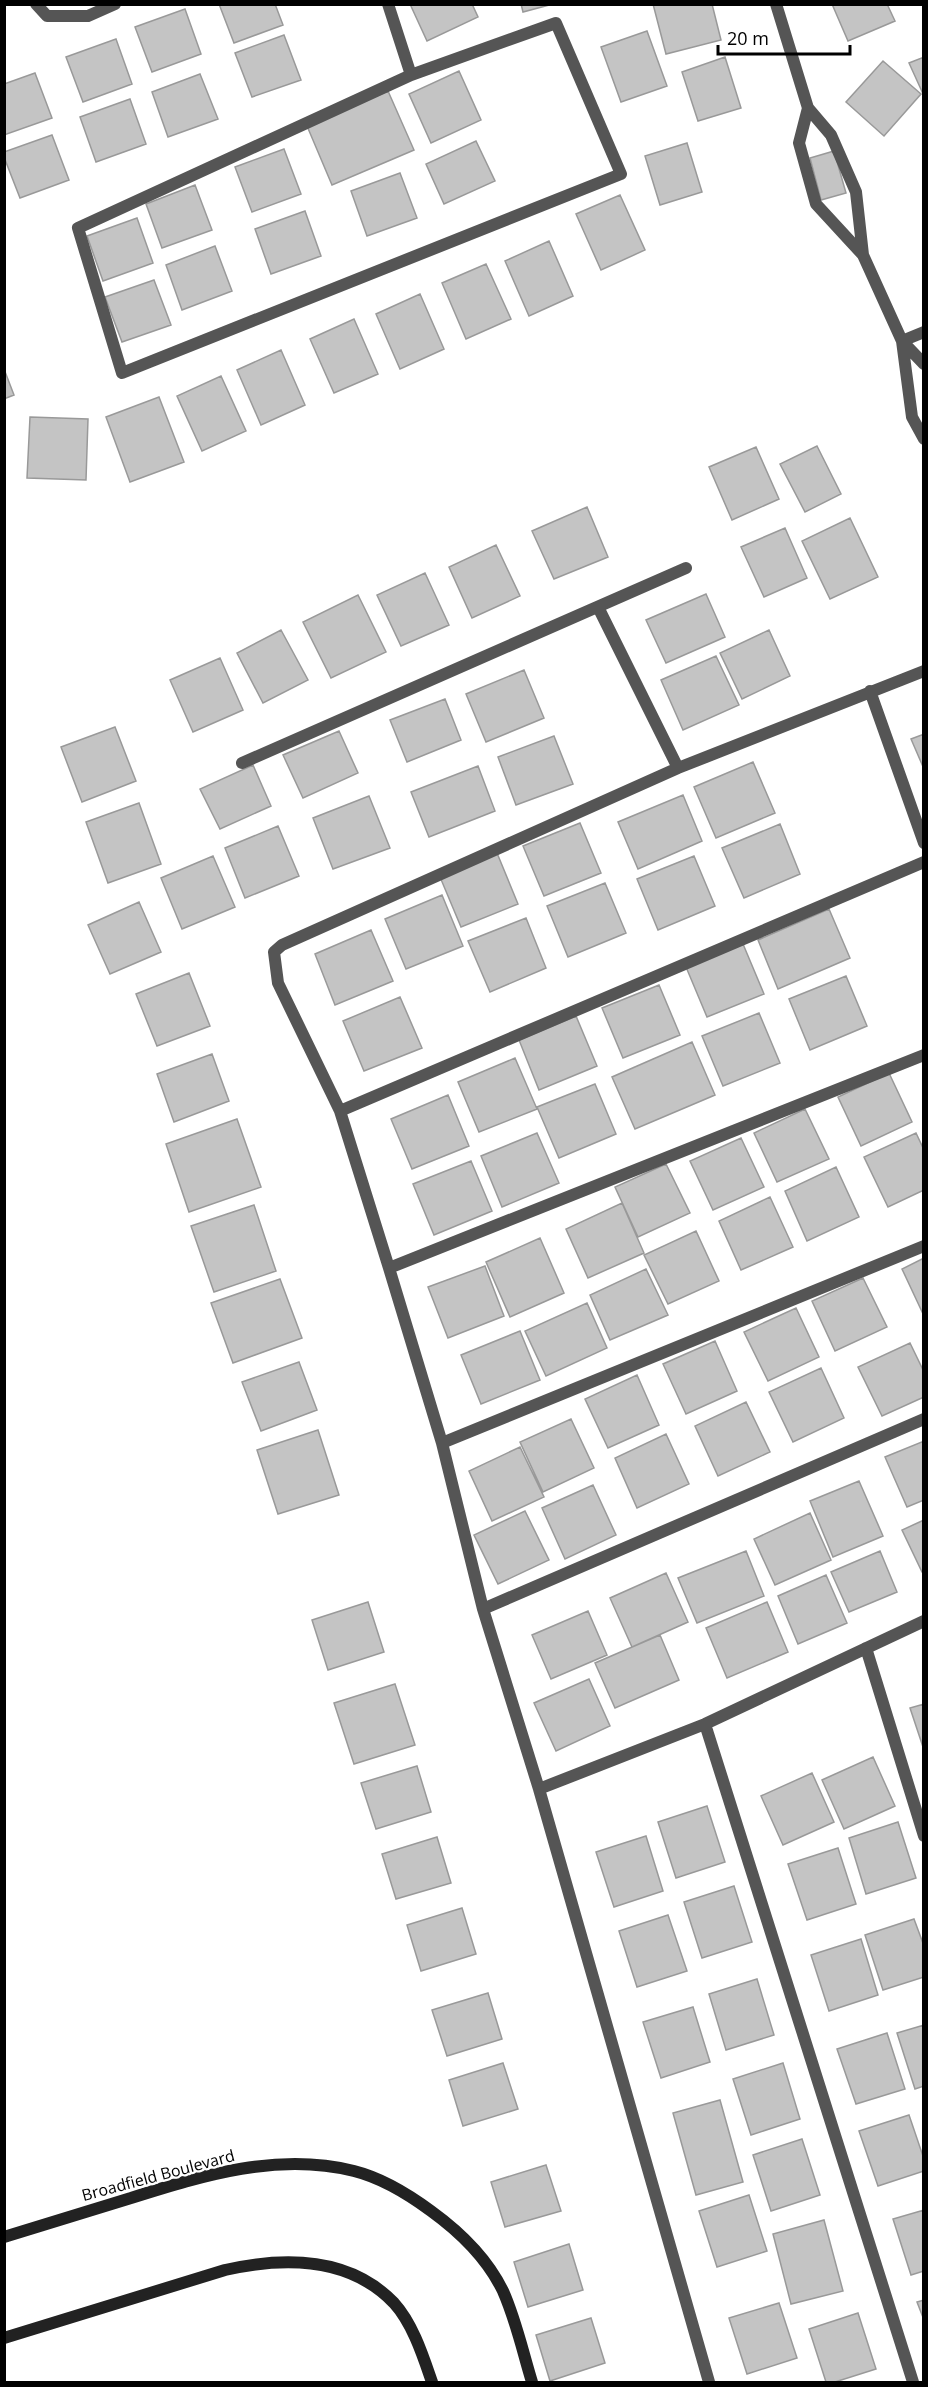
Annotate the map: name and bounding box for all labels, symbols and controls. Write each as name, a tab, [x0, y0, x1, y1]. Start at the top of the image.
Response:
scale bar	[718, 18, 850, 56]
text: 20 m	[727, 26, 769, 50]
street label: Broadfield Boulevard	[79, 2144, 237, 2206]

